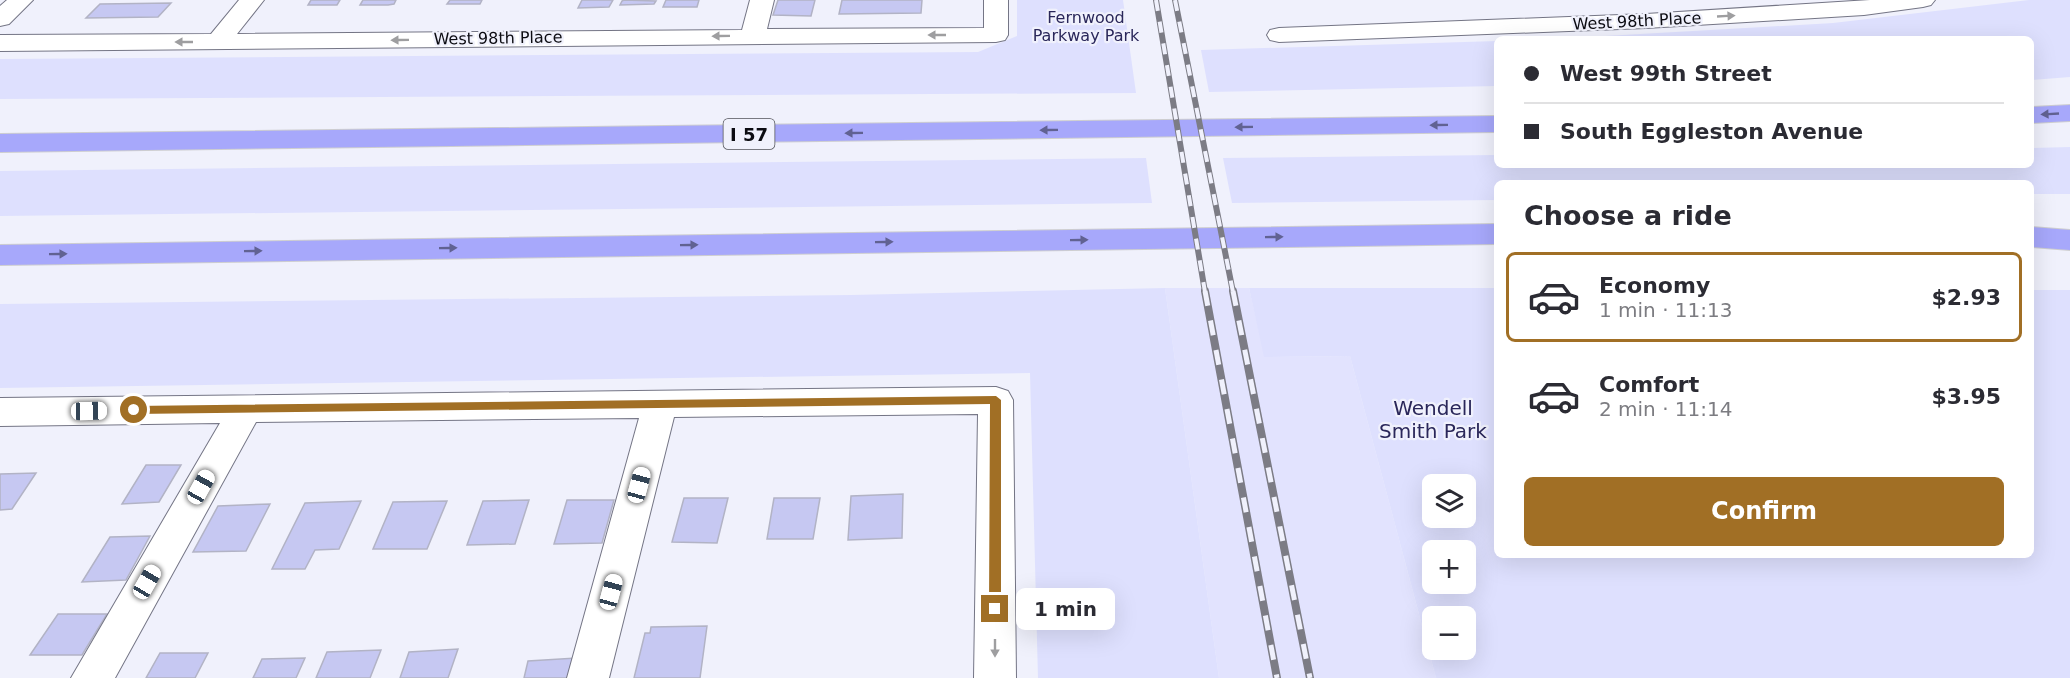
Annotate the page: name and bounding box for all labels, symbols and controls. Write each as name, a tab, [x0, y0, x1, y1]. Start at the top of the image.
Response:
park label: Fernwood Parkway Park	[1033, 8, 1140, 45]
street label: West 98th Place	[1572, 8, 1702, 34]
one-way arrow	[1716, 12, 1735, 21]
street label: West 98th Place	[433, 27, 563, 49]
one-way arrow	[928, 30, 947, 40]
one-way arrow	[712, 31, 731, 41]
one-way arrow	[391, 35, 410, 44]
one-way arrow	[175, 37, 194, 47]
text: West 99th Street	[1560, 61, 1772, 86]
one-way arrow	[2041, 109, 2060, 118]
road number: I 57	[724, 119, 774, 149]
text: South Eggleston Avenue	[1560, 119, 1863, 144]
one-way arrow	[1429, 120, 1448, 130]
one-way arrow	[1234, 122, 1253, 132]
one-way arrow	[1039, 125, 1058, 135]
one-way arrow	[844, 128, 863, 137]
text: Choose a ride	[1524, 200, 1732, 231]
one-way arrow	[1264, 232, 1283, 242]
one-way arrow	[1069, 235, 1088, 245]
one-way arrow	[874, 237, 893, 247]
one-way arrow	[679, 240, 698, 250]
one-way arrow	[439, 243, 458, 253]
one-way arrow	[244, 246, 263, 256]
one-way arrow	[49, 249, 68, 259]
icon: car	[1527, 270, 1581, 324]
text: Economy	[1599, 273, 1710, 298]
text: $2.93	[1931, 285, 2001, 310]
text: 1 min · 11:13	[1599, 298, 1733, 322]
icon: car	[1527, 369, 1581, 423]
text: Comfort	[1599, 372, 1699, 397]
text: $3.95	[1931, 384, 2001, 409]
route start	[120, 396, 147, 423]
park label: Wendell Smith Park	[1379, 396, 1487, 443]
text: 2 min · 11:14	[1599, 397, 1733, 421]
car	[71, 402, 107, 420]
car	[626, 465, 652, 505]
car	[184, 467, 218, 507]
map controls	[1422, 474, 1476, 660]
button: layers	[1422, 474, 1476, 528]
button: Confirm	[1524, 477, 2004, 546]
button: +	[1422, 540, 1476, 594]
car	[130, 562, 164, 602]
car	[598, 572, 624, 612]
callout: 1 min	[1016, 588, 1115, 630]
route end	[981, 595, 1008, 622]
text: 1 min	[1034, 597, 1097, 621]
button: −	[1422, 606, 1476, 660]
one-way arrow	[990, 638, 1000, 657]

